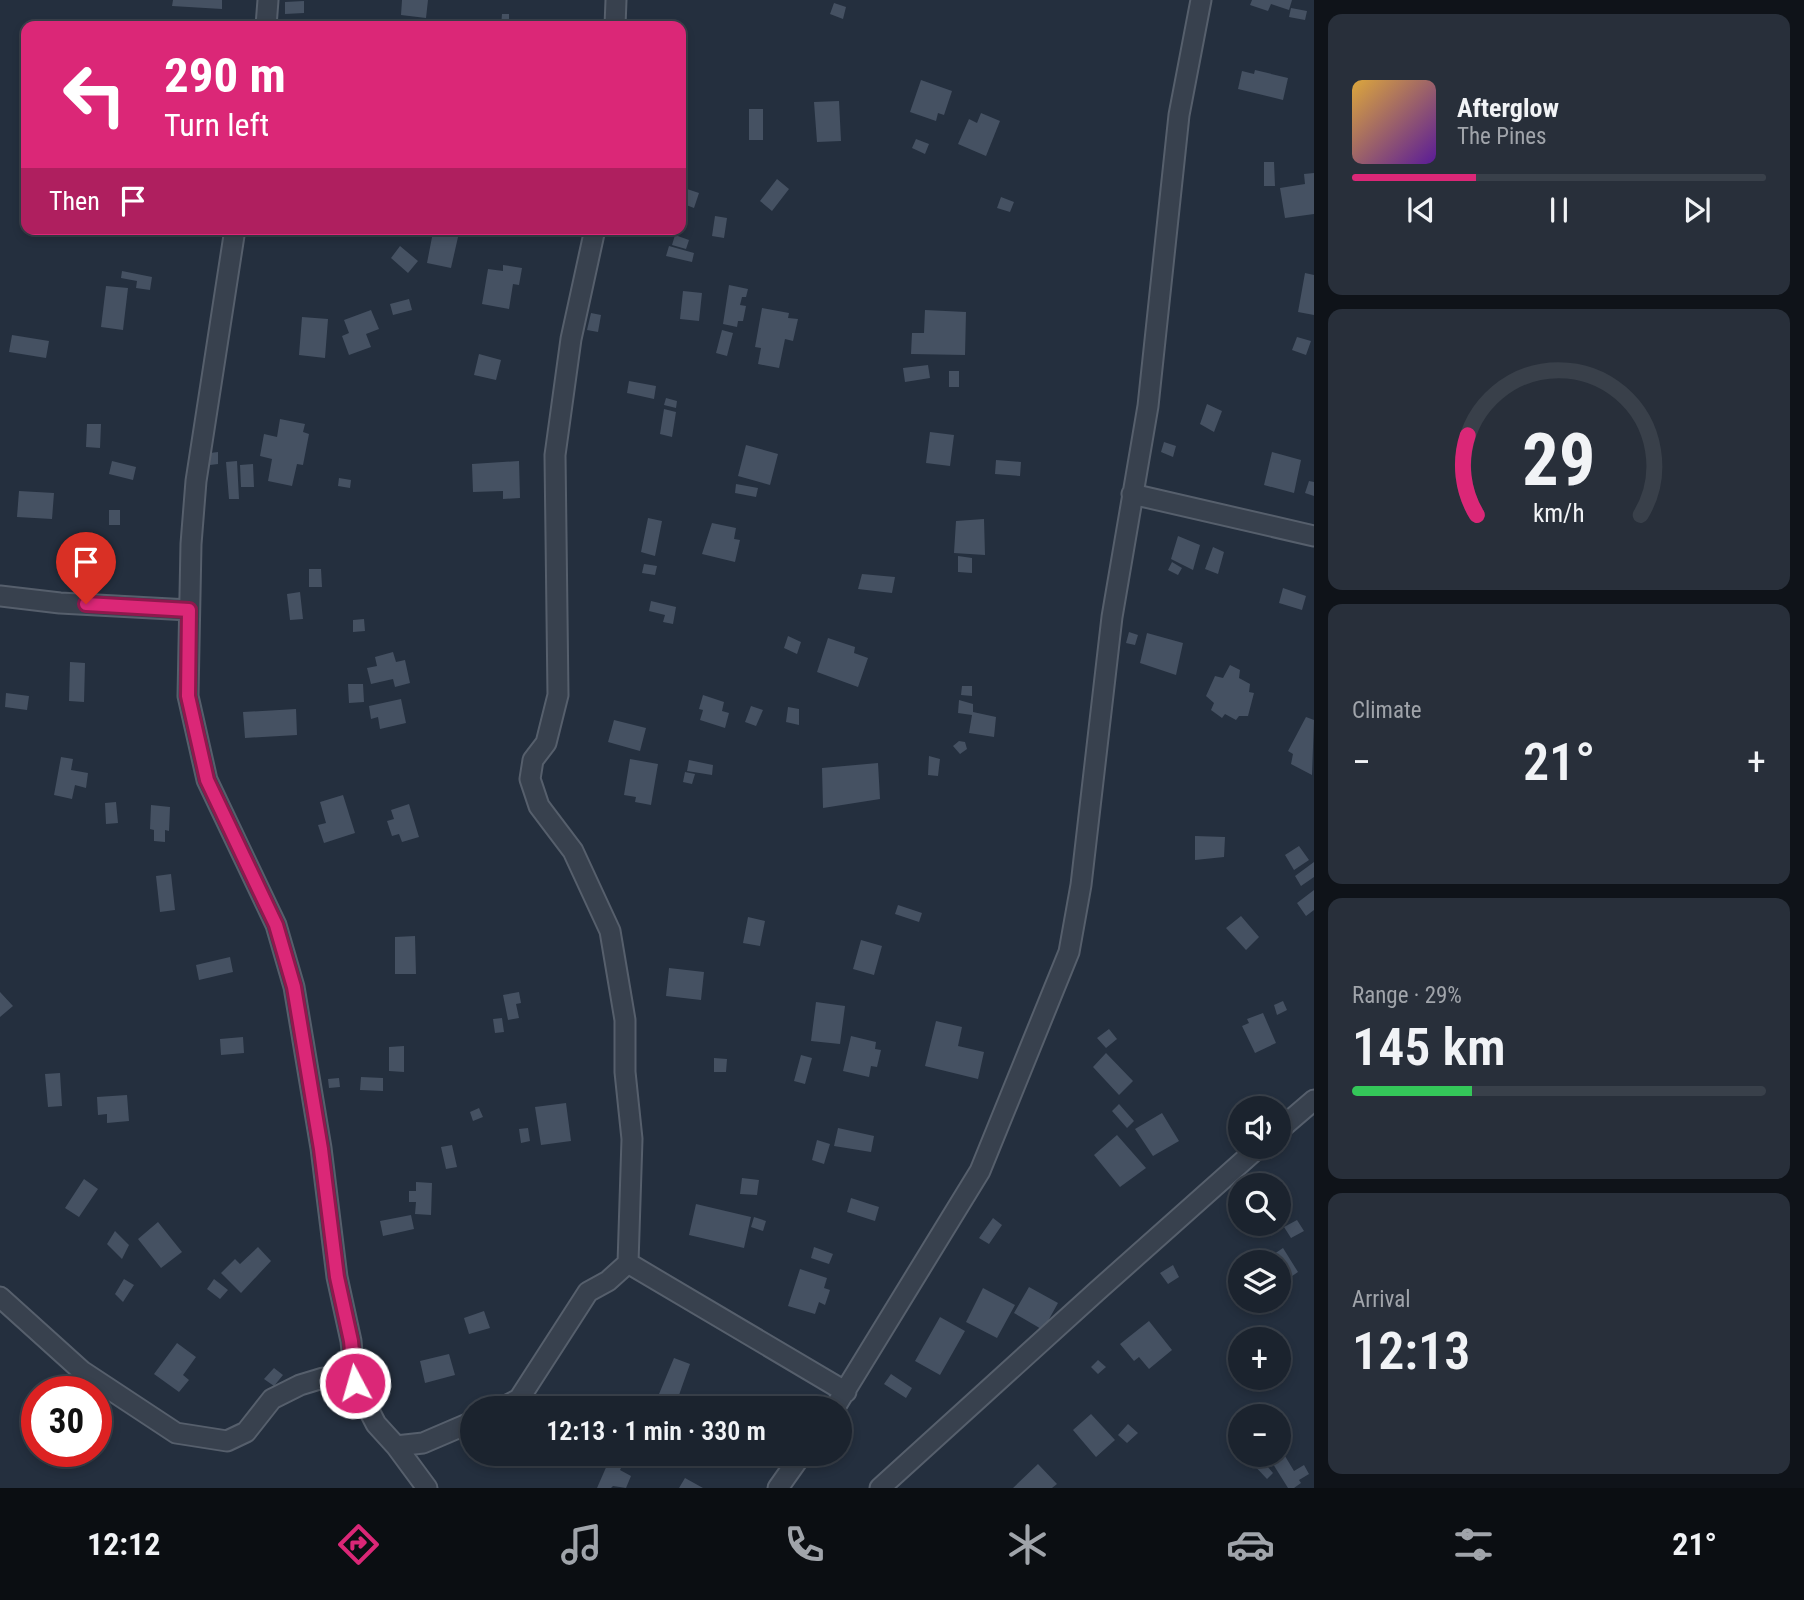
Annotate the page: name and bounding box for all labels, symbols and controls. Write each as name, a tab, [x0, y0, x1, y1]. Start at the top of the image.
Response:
text: 290 m	[164, 47, 286, 104]
icon: left	[49, 49, 140, 140]
text: Afterglow	[1457, 93, 1559, 123]
text: Turn left	[164, 106, 269, 144]
text: The Pines	[1457, 123, 1547, 150]
icon: arrive	[114, 182, 152, 220]
text: Then	[49, 186, 100, 216]
icon: previous	[1402, 191, 1440, 229]
icon: pause	[1540, 191, 1578, 229]
icon: next	[1678, 191, 1716, 229]
text: 29	[1522, 418, 1596, 504]
text: km/h	[1533, 499, 1585, 528]
pin	[56, 532, 116, 604]
icon: arrive	[67, 543, 105, 581]
text: Climate	[1352, 697, 1422, 724]
text: 21°	[1523, 732, 1595, 793]
text: −	[1352, 740, 1371, 784]
text: +	[1747, 740, 1766, 784]
text: Range · 29%	[1352, 982, 1462, 1009]
text: 145 km	[1352, 1017, 1506, 1078]
map controls	[1228, 1096, 1291, 1467]
button: sound	[1228, 1096, 1291, 1159]
button: search	[1228, 1173, 1291, 1236]
button: layers	[1228, 1250, 1291, 1313]
text: Arrival	[1352, 1286, 1411, 1313]
text: 12:13	[1352, 1321, 1470, 1382]
button: +	[1228, 1327, 1291, 1390]
position arrow	[318, 1346, 392, 1420]
speed limit sign: 30	[21, 1376, 112, 1467]
button: −	[1228, 1404, 1291, 1467]
text: 12:13 · 1 min · 330 m	[546, 1416, 766, 1446]
icon: directions	[334, 1520, 383, 1569]
icon: music	[557, 1520, 606, 1569]
icon: phone	[780, 1520, 829, 1569]
icon: climate	[1003, 1520, 1052, 1569]
icon: car	[1226, 1520, 1275, 1569]
icon: filters	[1449, 1520, 1498, 1569]
text: 12:12	[87, 1525, 160, 1563]
text: 21°	[1672, 1525, 1717, 1563]

